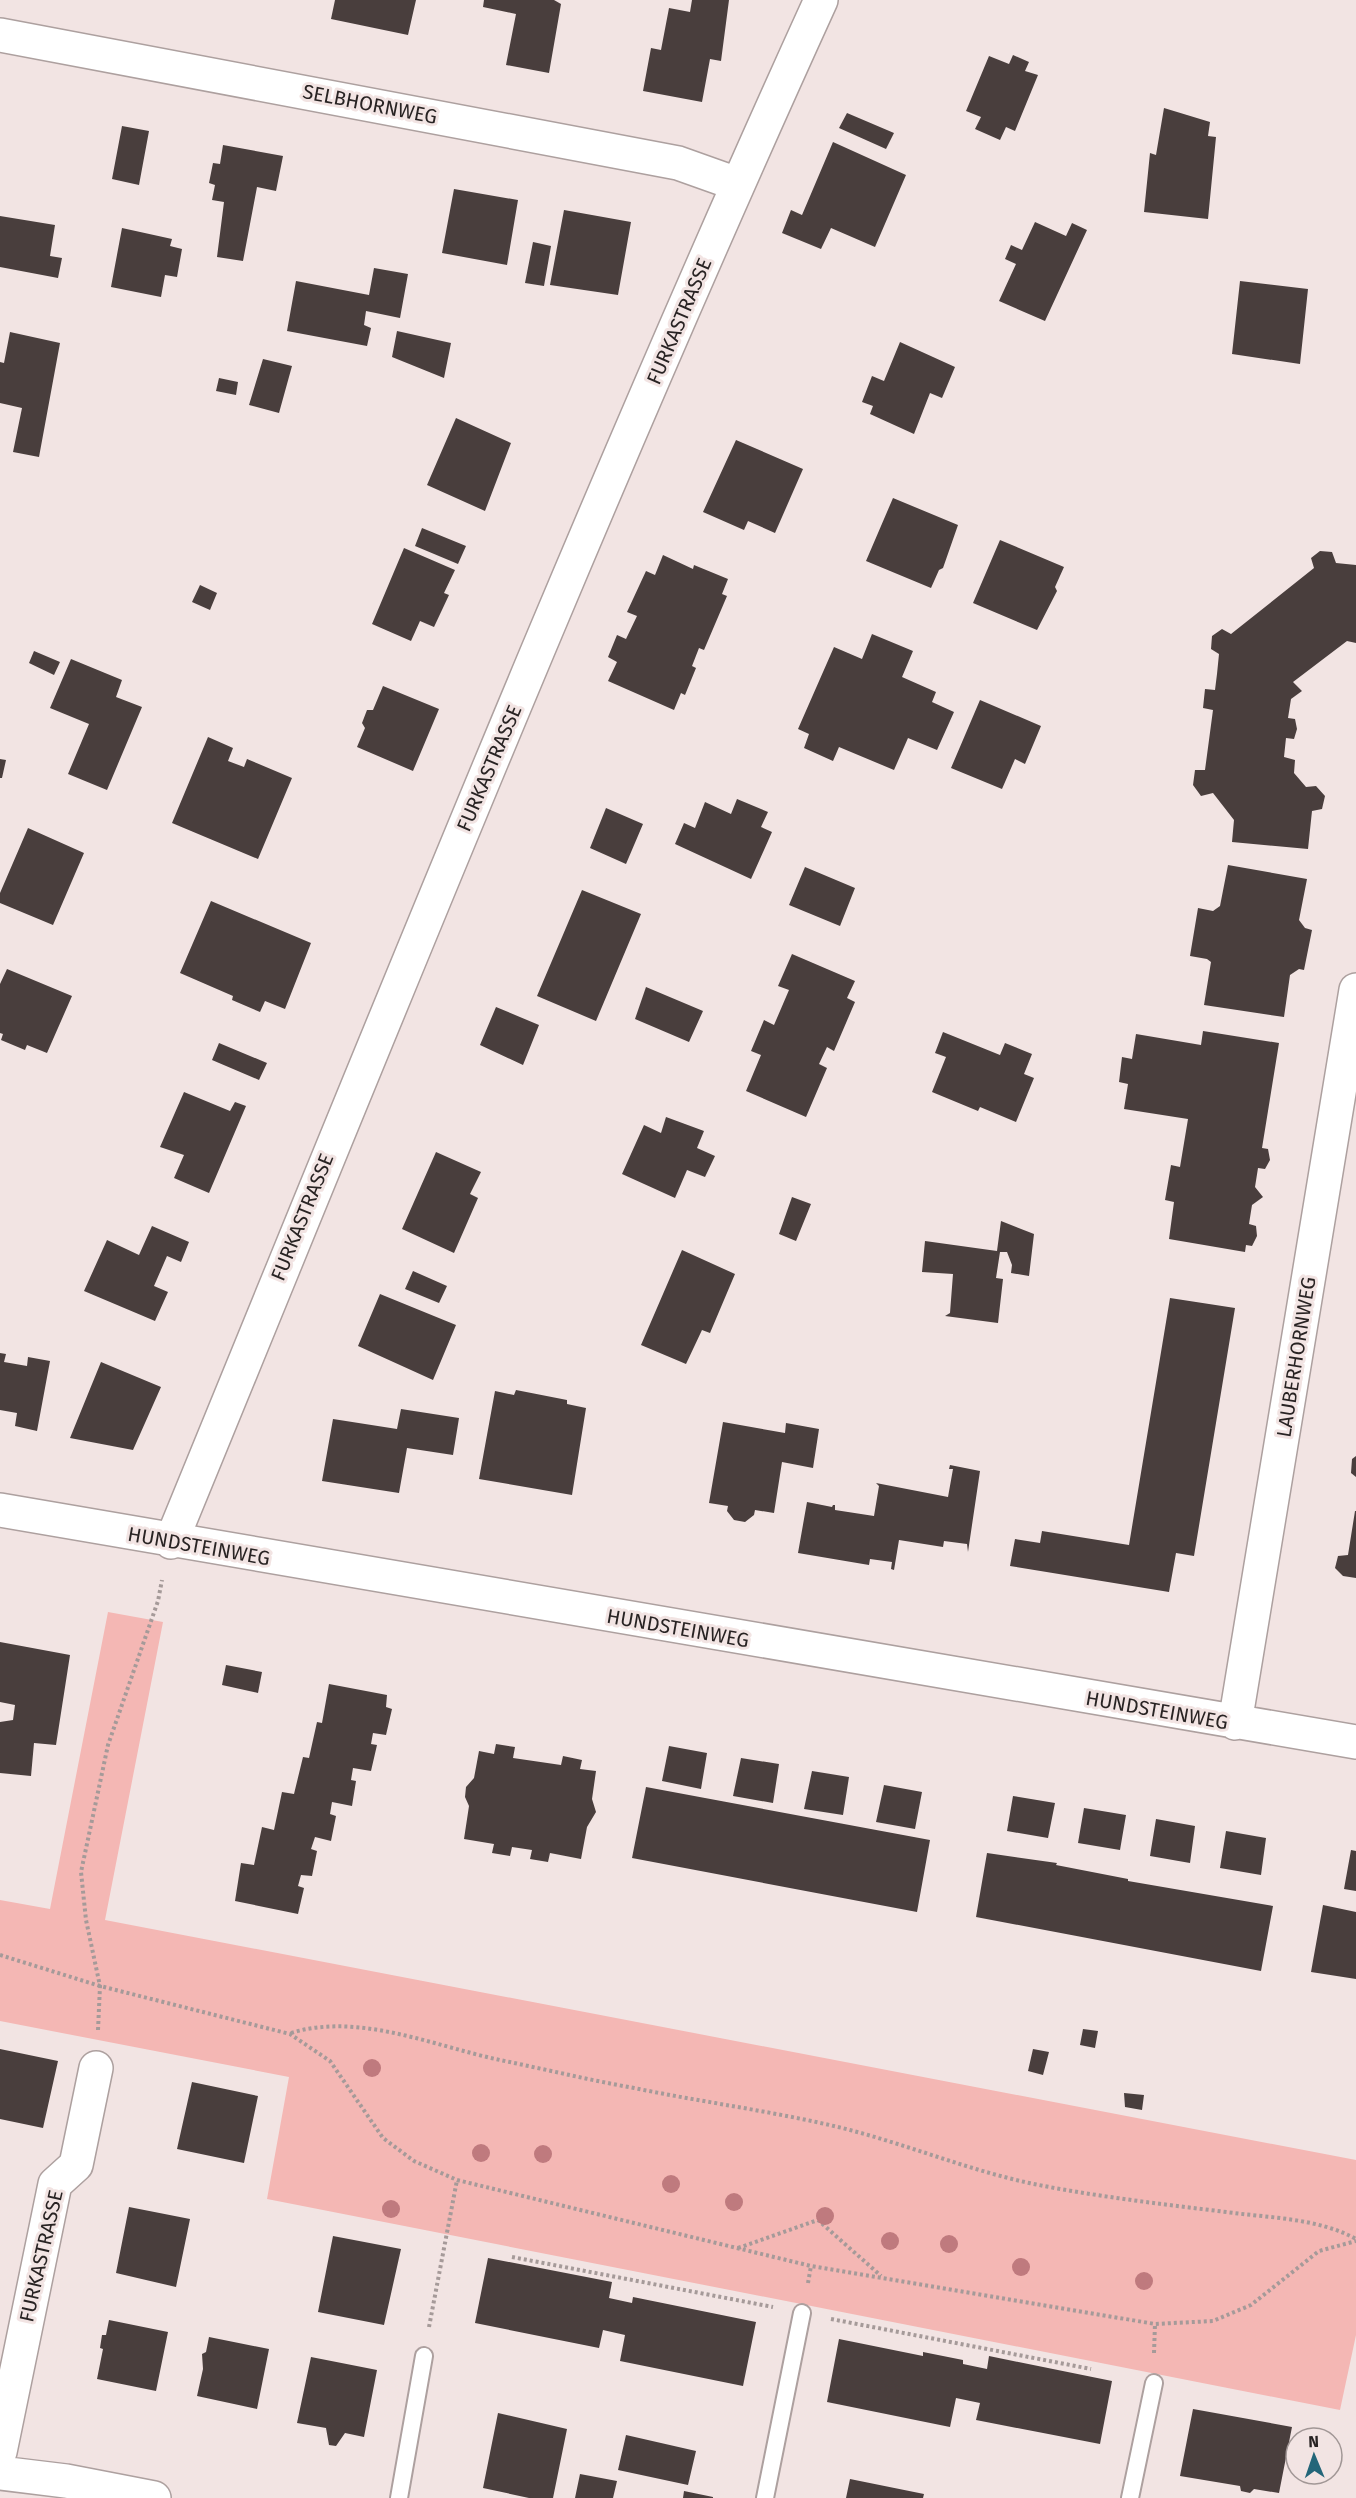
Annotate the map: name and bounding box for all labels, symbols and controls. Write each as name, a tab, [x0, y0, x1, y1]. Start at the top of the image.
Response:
street label: SELBHORNWEG	[301, 79, 439, 129]
street label: FURKASTRASSE	[642, 254, 716, 388]
street label: FURKASTRASSE	[452, 701, 526, 835]
street label: FURKASTRASSE	[266, 1150, 338, 1284]
street label: LAUBERHORNWEG	[1271, 1275, 1321, 1439]
street label: HUNDSTEINWEG	[126, 1522, 272, 1570]
street label: HUNDSTEINWEG	[605, 1604, 751, 1652]
street label: HUNDSTEINWEG	[1084, 1686, 1230, 1734]
street label: FURKASTRASSE	[14, 2188, 68, 2324]
north arrow	[1284, 2426, 1344, 2486]
text: N	[1308, 2432, 1319, 2451]

